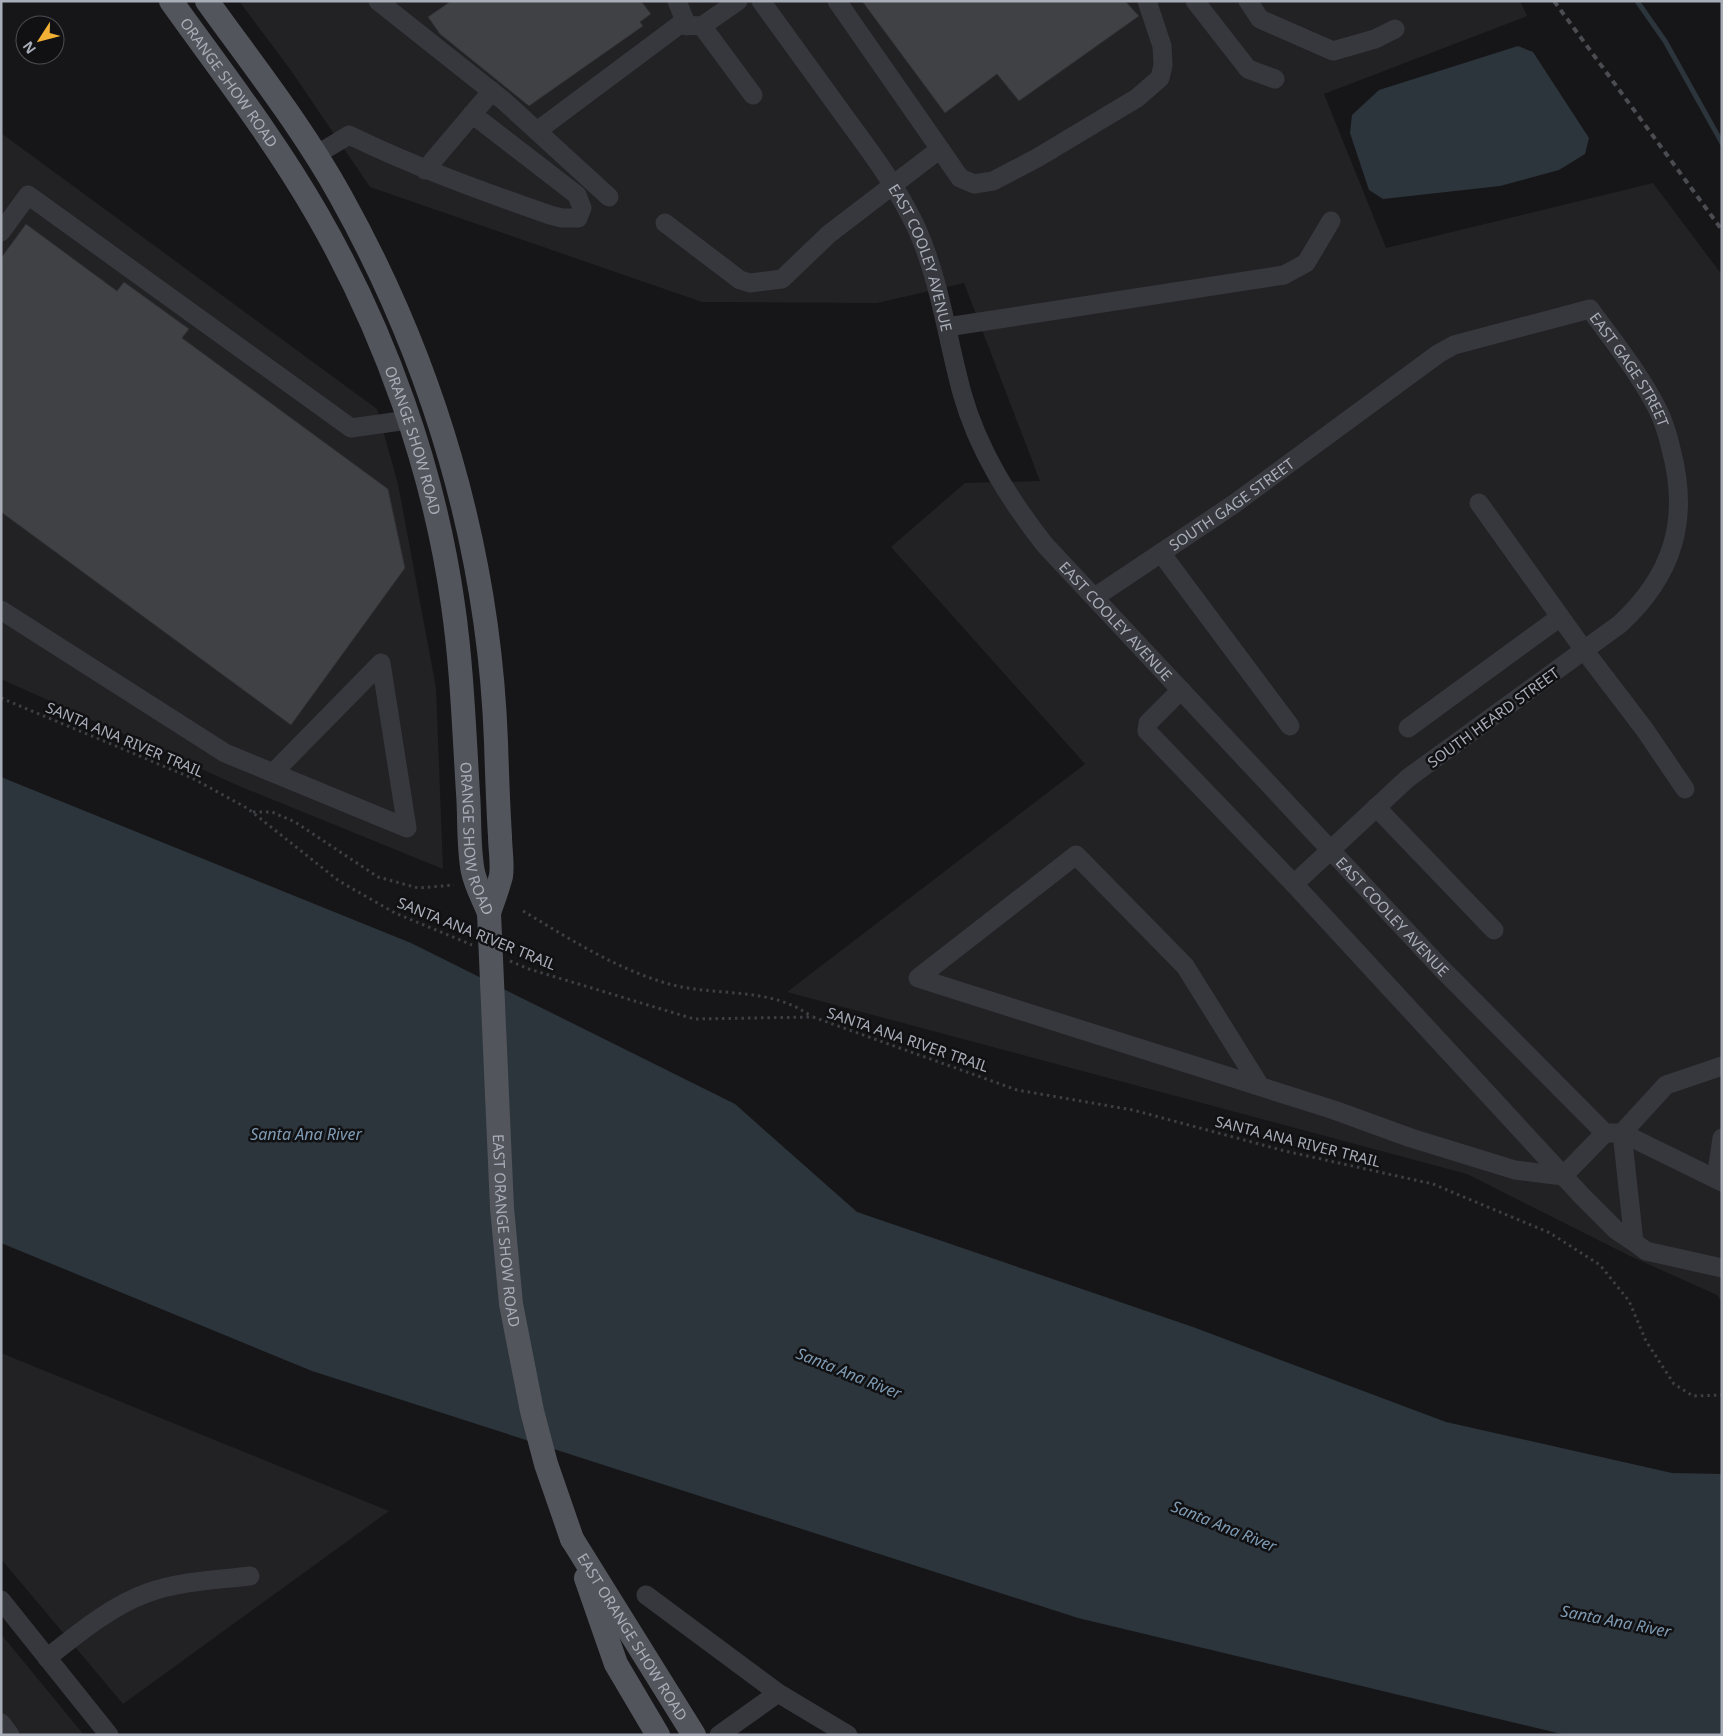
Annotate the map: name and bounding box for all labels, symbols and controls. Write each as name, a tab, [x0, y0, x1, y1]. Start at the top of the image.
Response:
street label: ORANGE SHOW ROAD	[176, 13, 283, 151]
north arrow	[15, 15, 65, 65]
text: N	[18, 38, 40, 58]
street label: EAST COOLEY AVENUE	[884, 180, 957, 333]
street label: EAST GAGE STREET	[1586, 308, 1674, 430]
street label: ORANGE SHOW ROAD	[381, 363, 446, 517]
street label: SOUTH GAGE STREET	[1165, 453, 1299, 555]
street label: EAST COOLEY AVENUE	[1055, 557, 1177, 685]
street label: SOUTH HEARD STREET	[1423, 662, 1563, 772]
street label: SANTA ANA RIVER TRAIL	[43, 697, 207, 781]
street label: ORANGE SHOW ROAD	[456, 761, 499, 918]
street label: EAST COOLEY AVENUE	[1332, 852, 1454, 981]
street label: SANTA ANA RIVER TRAIL	[395, 892, 560, 974]
street label: SANTA ANA RIVER TRAIL	[825, 1002, 992, 1076]
street label: SANTA ANA RIVER TRAIL	[1213, 1111, 1383, 1171]
water label: Santa Ana River	[250, 1123, 362, 1145]
street label: EAST ORANGE SHOW ROAD	[489, 1133, 525, 1329]
water label: Santa Ana River	[793, 1342, 905, 1404]
water label: Santa Ana River	[1168, 1495, 1280, 1557]
street label: EAST ORANGE SHOW ROAD	[573, 1549, 692, 1724]
water label: Santa Ana River	[1559, 1600, 1673, 1643]

